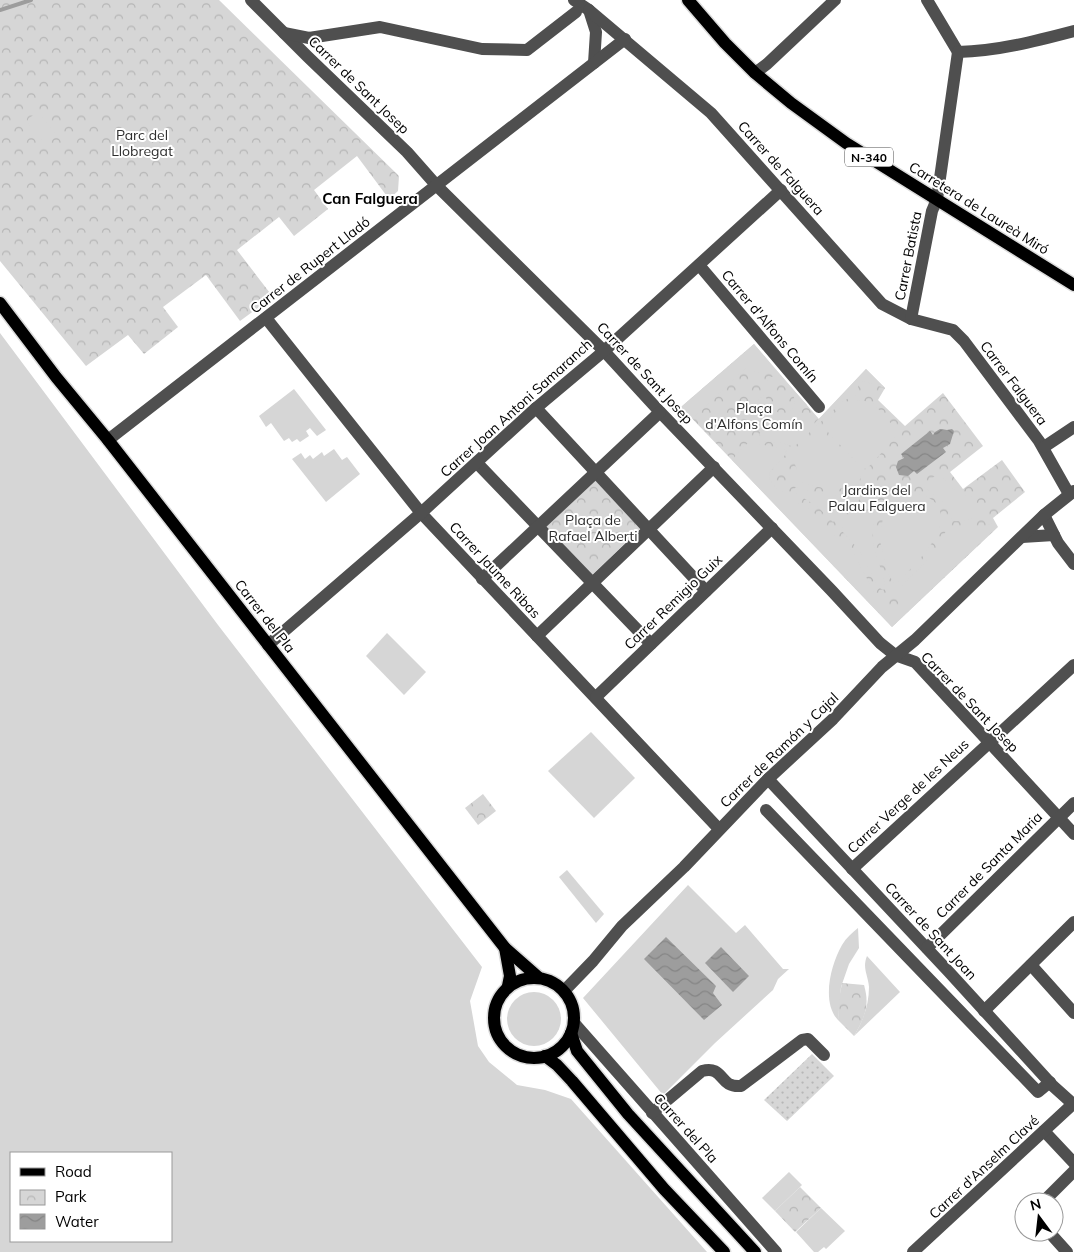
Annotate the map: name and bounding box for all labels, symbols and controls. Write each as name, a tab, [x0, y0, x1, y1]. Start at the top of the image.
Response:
street label: Carrer de Sant Josep	[305, 32, 413, 138]
street label: Carrer de Falguera	[734, 117, 828, 219]
park label: Parc del Llobregat	[111, 126, 173, 160]
road number: N-340	[845, 148, 893, 166]
street label: Carretera de Laureà Miró	[906, 158, 1052, 258]
district label: Can Falguera	[322, 189, 418, 208]
street label: Carrer Batista	[891, 210, 925, 302]
street label: Carrer de Rupert Lladó	[246, 213, 374, 317]
street label: Carrer d'Alfons Comín	[718, 266, 822, 386]
street label: Carrer de Sant Josep	[593, 318, 697, 428]
street label: Carrer Joan Antoni Samaranch	[436, 335, 596, 481]
street label: Carrer Falguera	[976, 337, 1052, 429]
park label: Plaça d'Alfons Comín	[705, 399, 803, 433]
park label: Jardins del Palau Falguera	[828, 481, 926, 515]
park label: Plaça de Rafael Alberti	[548, 511, 638, 545]
street label: Carrer Jaume Ribas	[446, 518, 544, 622]
street label: Carrer Remigio Guix	[620, 550, 726, 653]
street label: Carrer del Pla	[231, 576, 299, 656]
street label: Carrer de Sant Josep	[917, 648, 1023, 756]
street label: Carrer de Ramón y Cajal	[716, 689, 842, 811]
street label: Carrer Verge de les Neus	[843, 735, 973, 857]
street label: Carrer de Santa Maria	[932, 808, 1046, 922]
street label: Carrer de Sant Joan	[881, 878, 981, 984]
street label: Carrer del Pla	[650, 1089, 722, 1167]
street label: Carrer d'Anselm Clavé	[925, 1111, 1043, 1223]
legend	[10, 1152, 172, 1242]
text: Road	[55, 1162, 92, 1181]
text: Park	[55, 1187, 87, 1206]
north arrow	[1014, 1192, 1064, 1242]
text: N	[1028, 1194, 1043, 1215]
text: Water	[55, 1212, 99, 1231]

